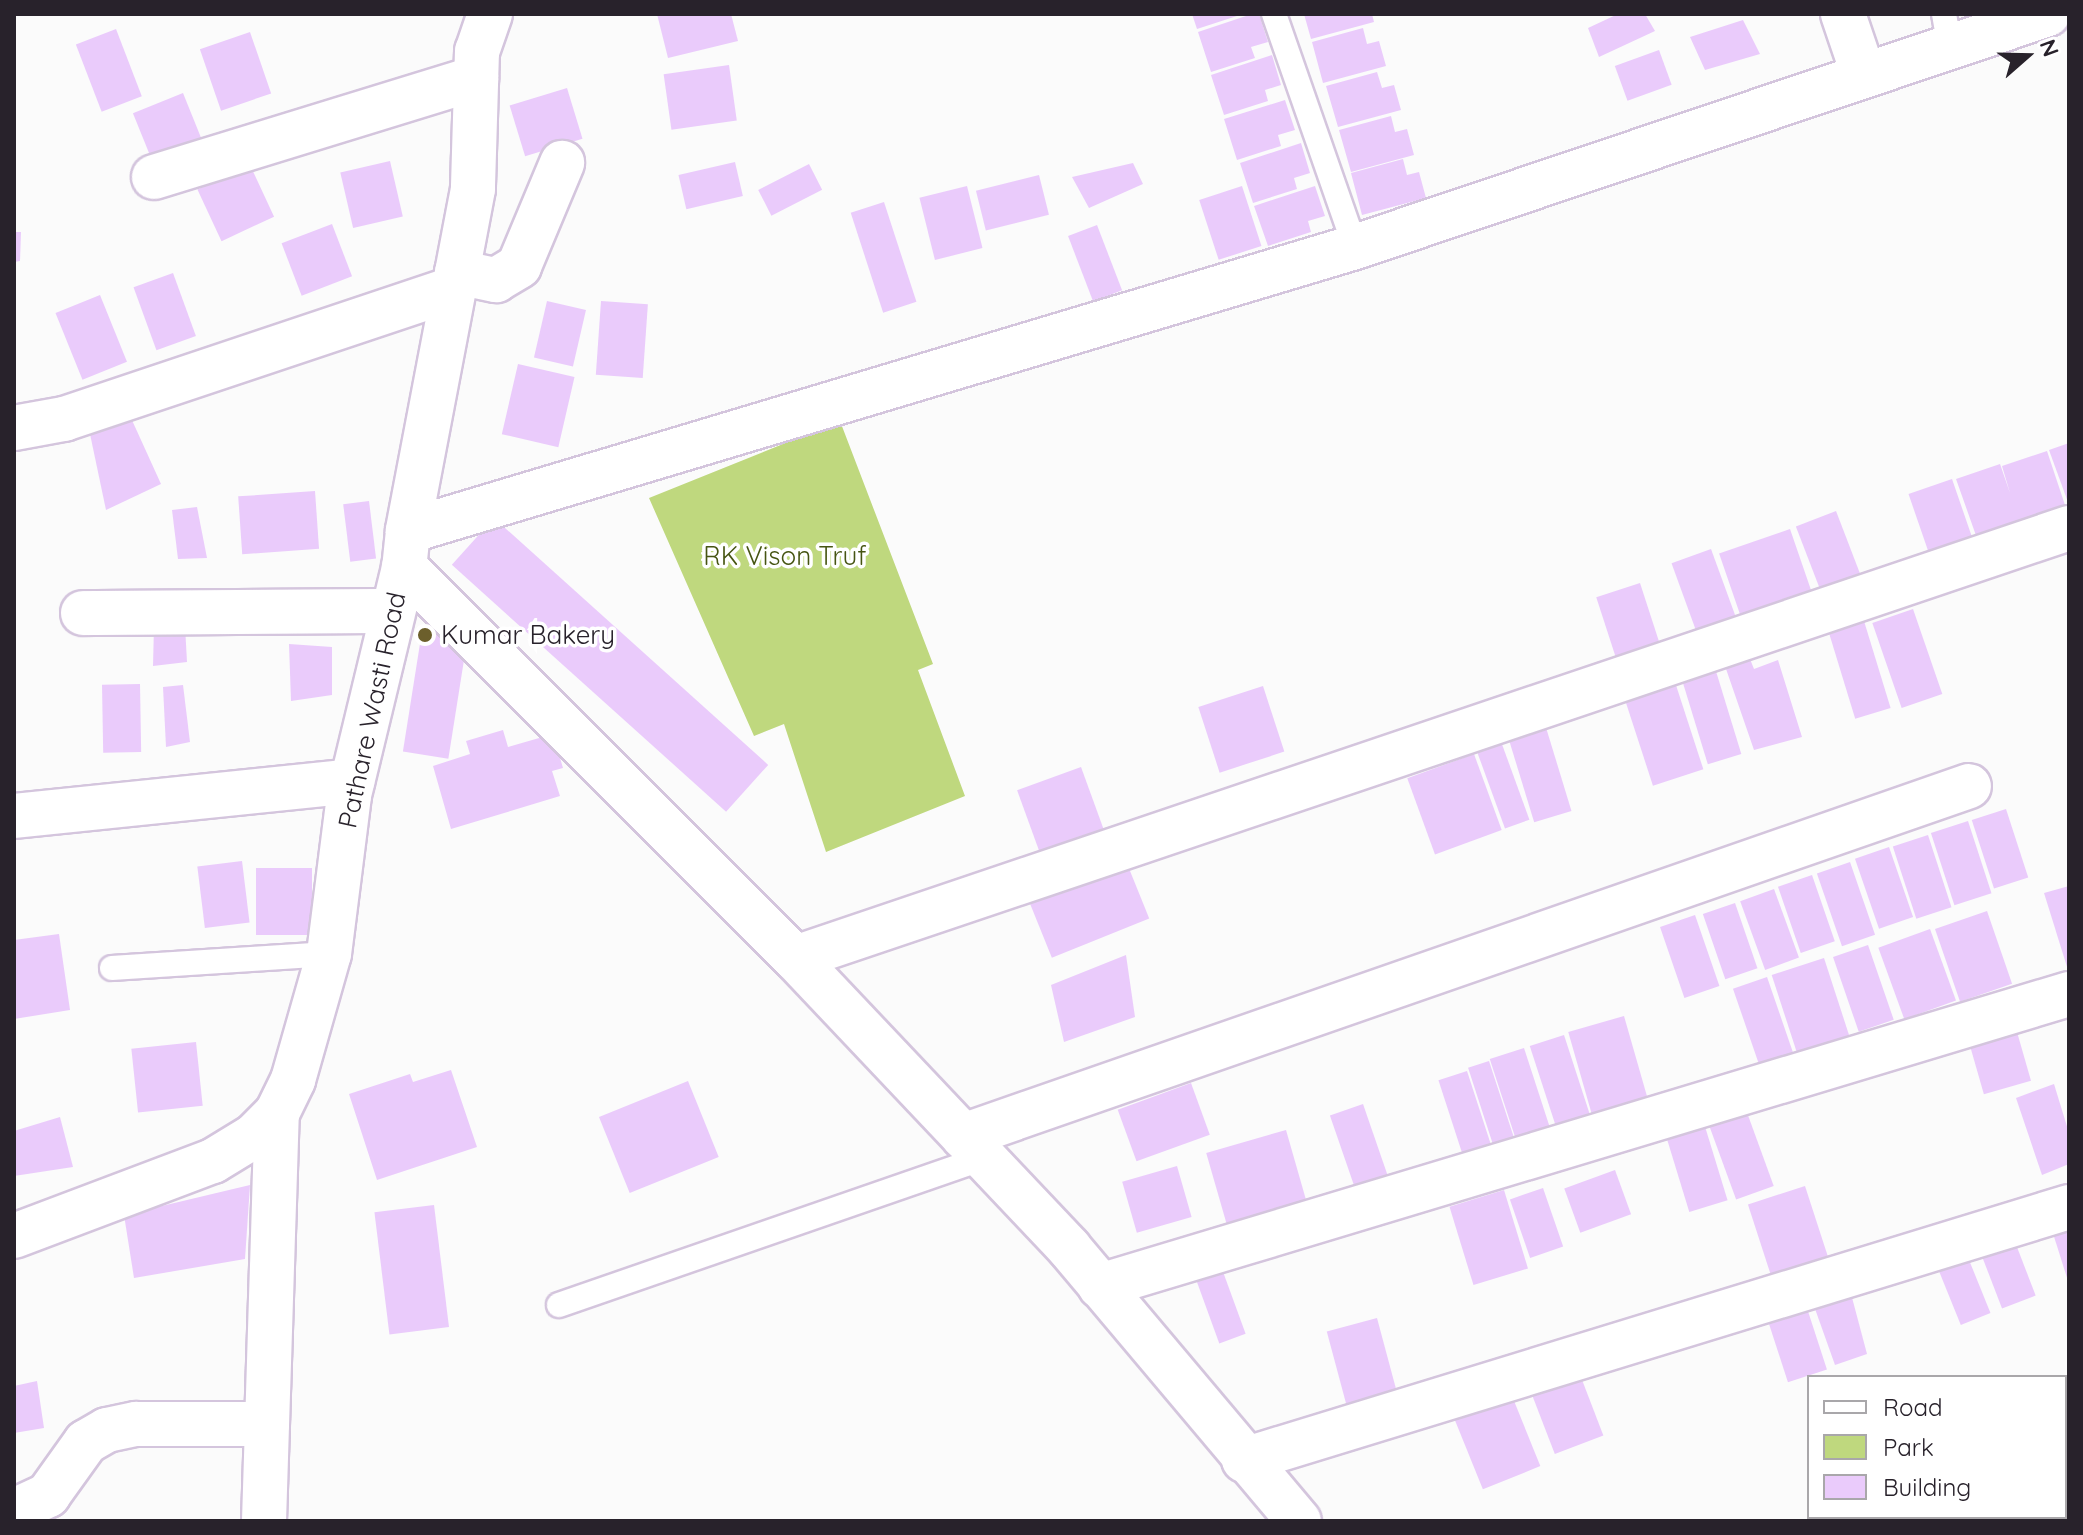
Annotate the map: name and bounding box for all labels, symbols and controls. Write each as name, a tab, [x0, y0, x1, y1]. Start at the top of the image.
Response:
north arrow	[1987, 16, 2067, 96]
text: N	[2034, 35, 2065, 60]
park label: RK Vison Truf	[703, 540, 867, 572]
street label: Pathare Wasti Road	[332, 589, 412, 831]
place label: Kumar Bakery	[441, 619, 615, 651]
marker: Kumar Bakery	[416, 626, 434, 644]
legend	[1807, 1375, 2067, 1519]
text: Road	[1883, 1392, 1943, 1422]
text: Park	[1883, 1432, 1934, 1462]
text: Building	[1883, 1472, 1971, 1502]

